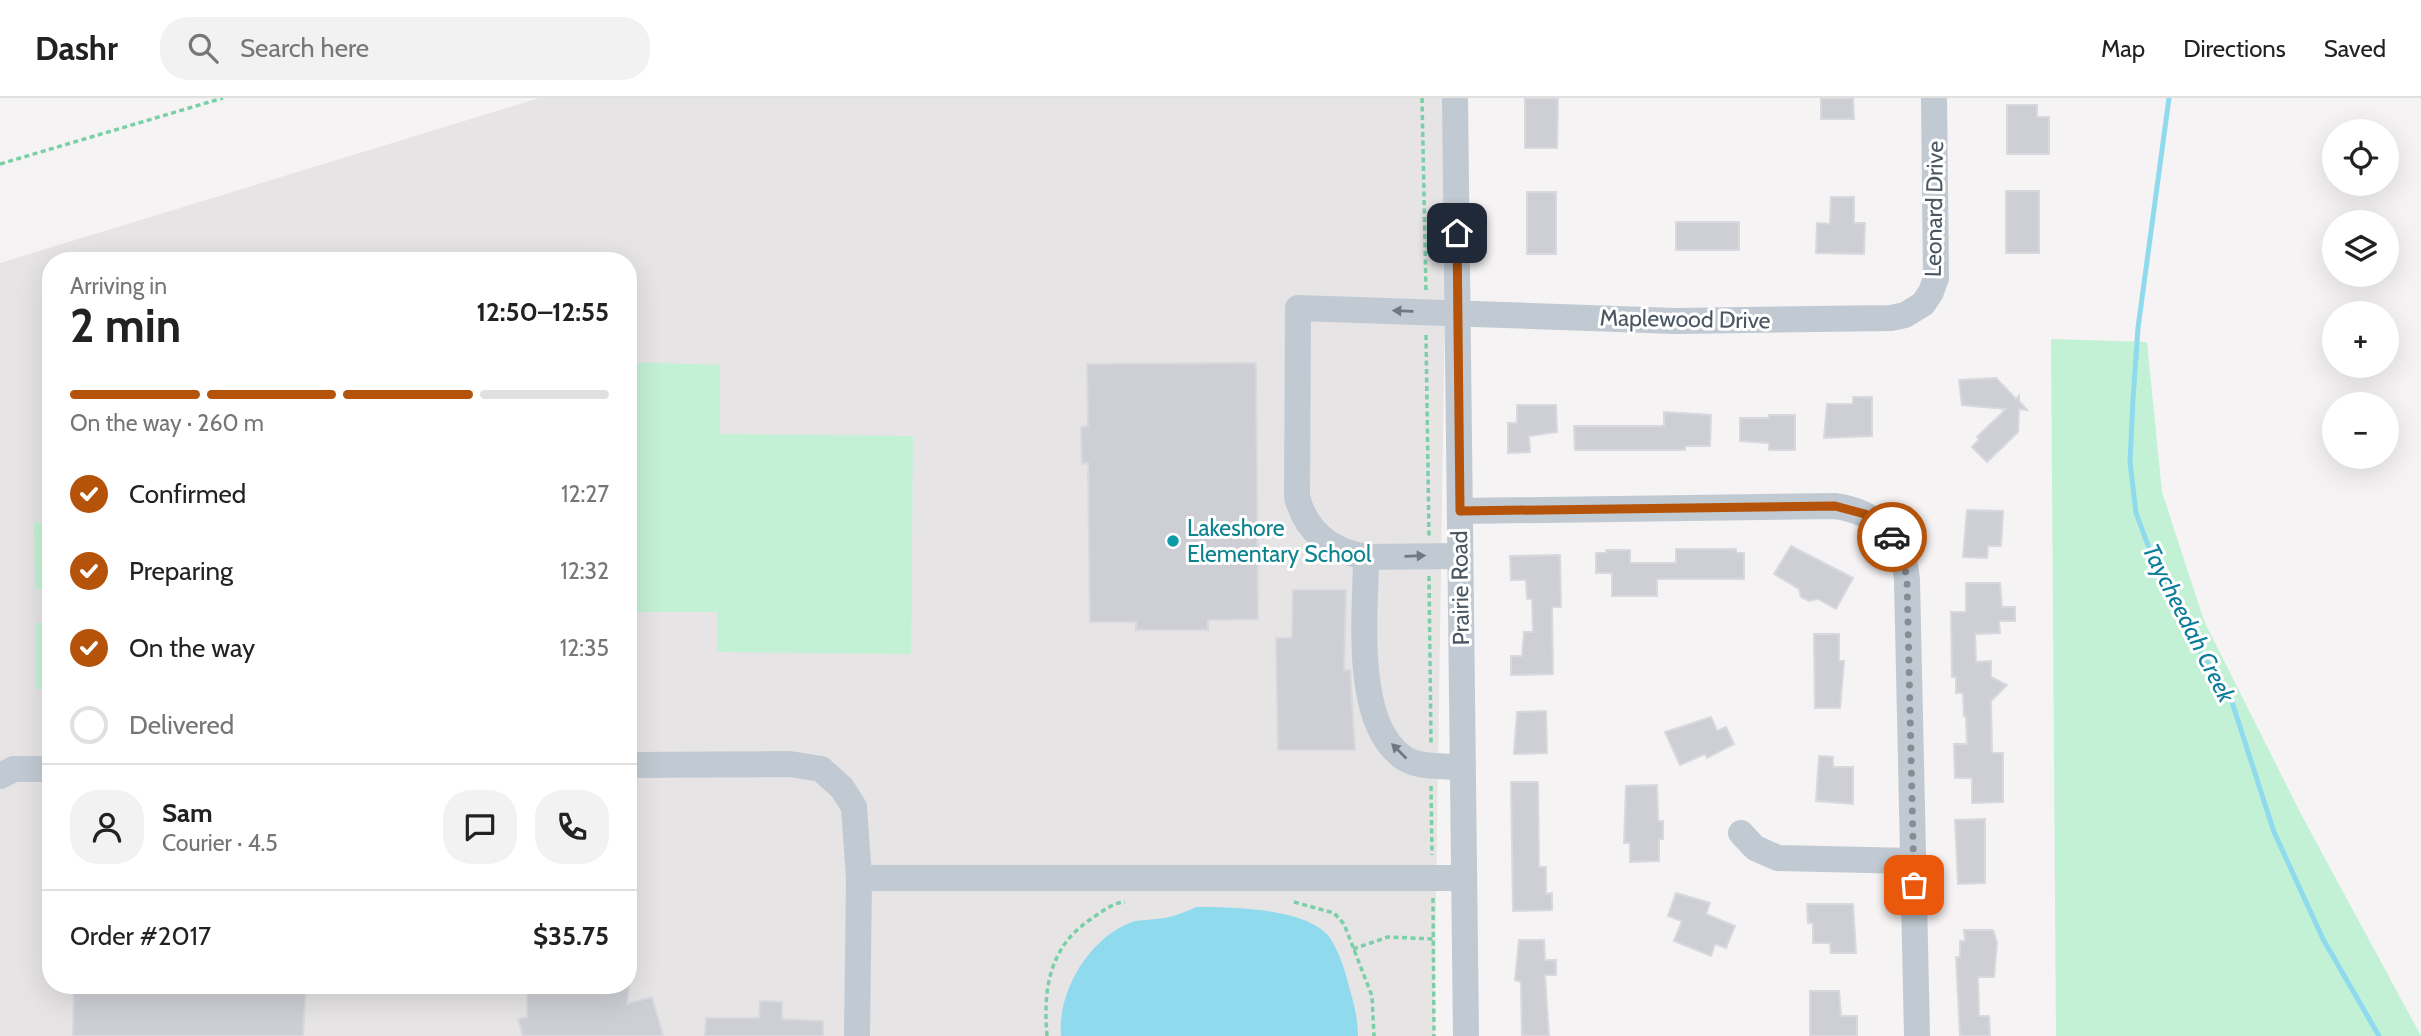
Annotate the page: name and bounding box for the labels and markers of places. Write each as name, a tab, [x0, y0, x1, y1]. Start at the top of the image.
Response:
pin	[1427, 203, 1487, 263]
place label: Lakeshore Elementary School	[1187, 514, 1372, 568]
marker: Lakeshore Elementary School	[1165, 533, 1181, 549]
pin	[1884, 855, 1944, 915]

